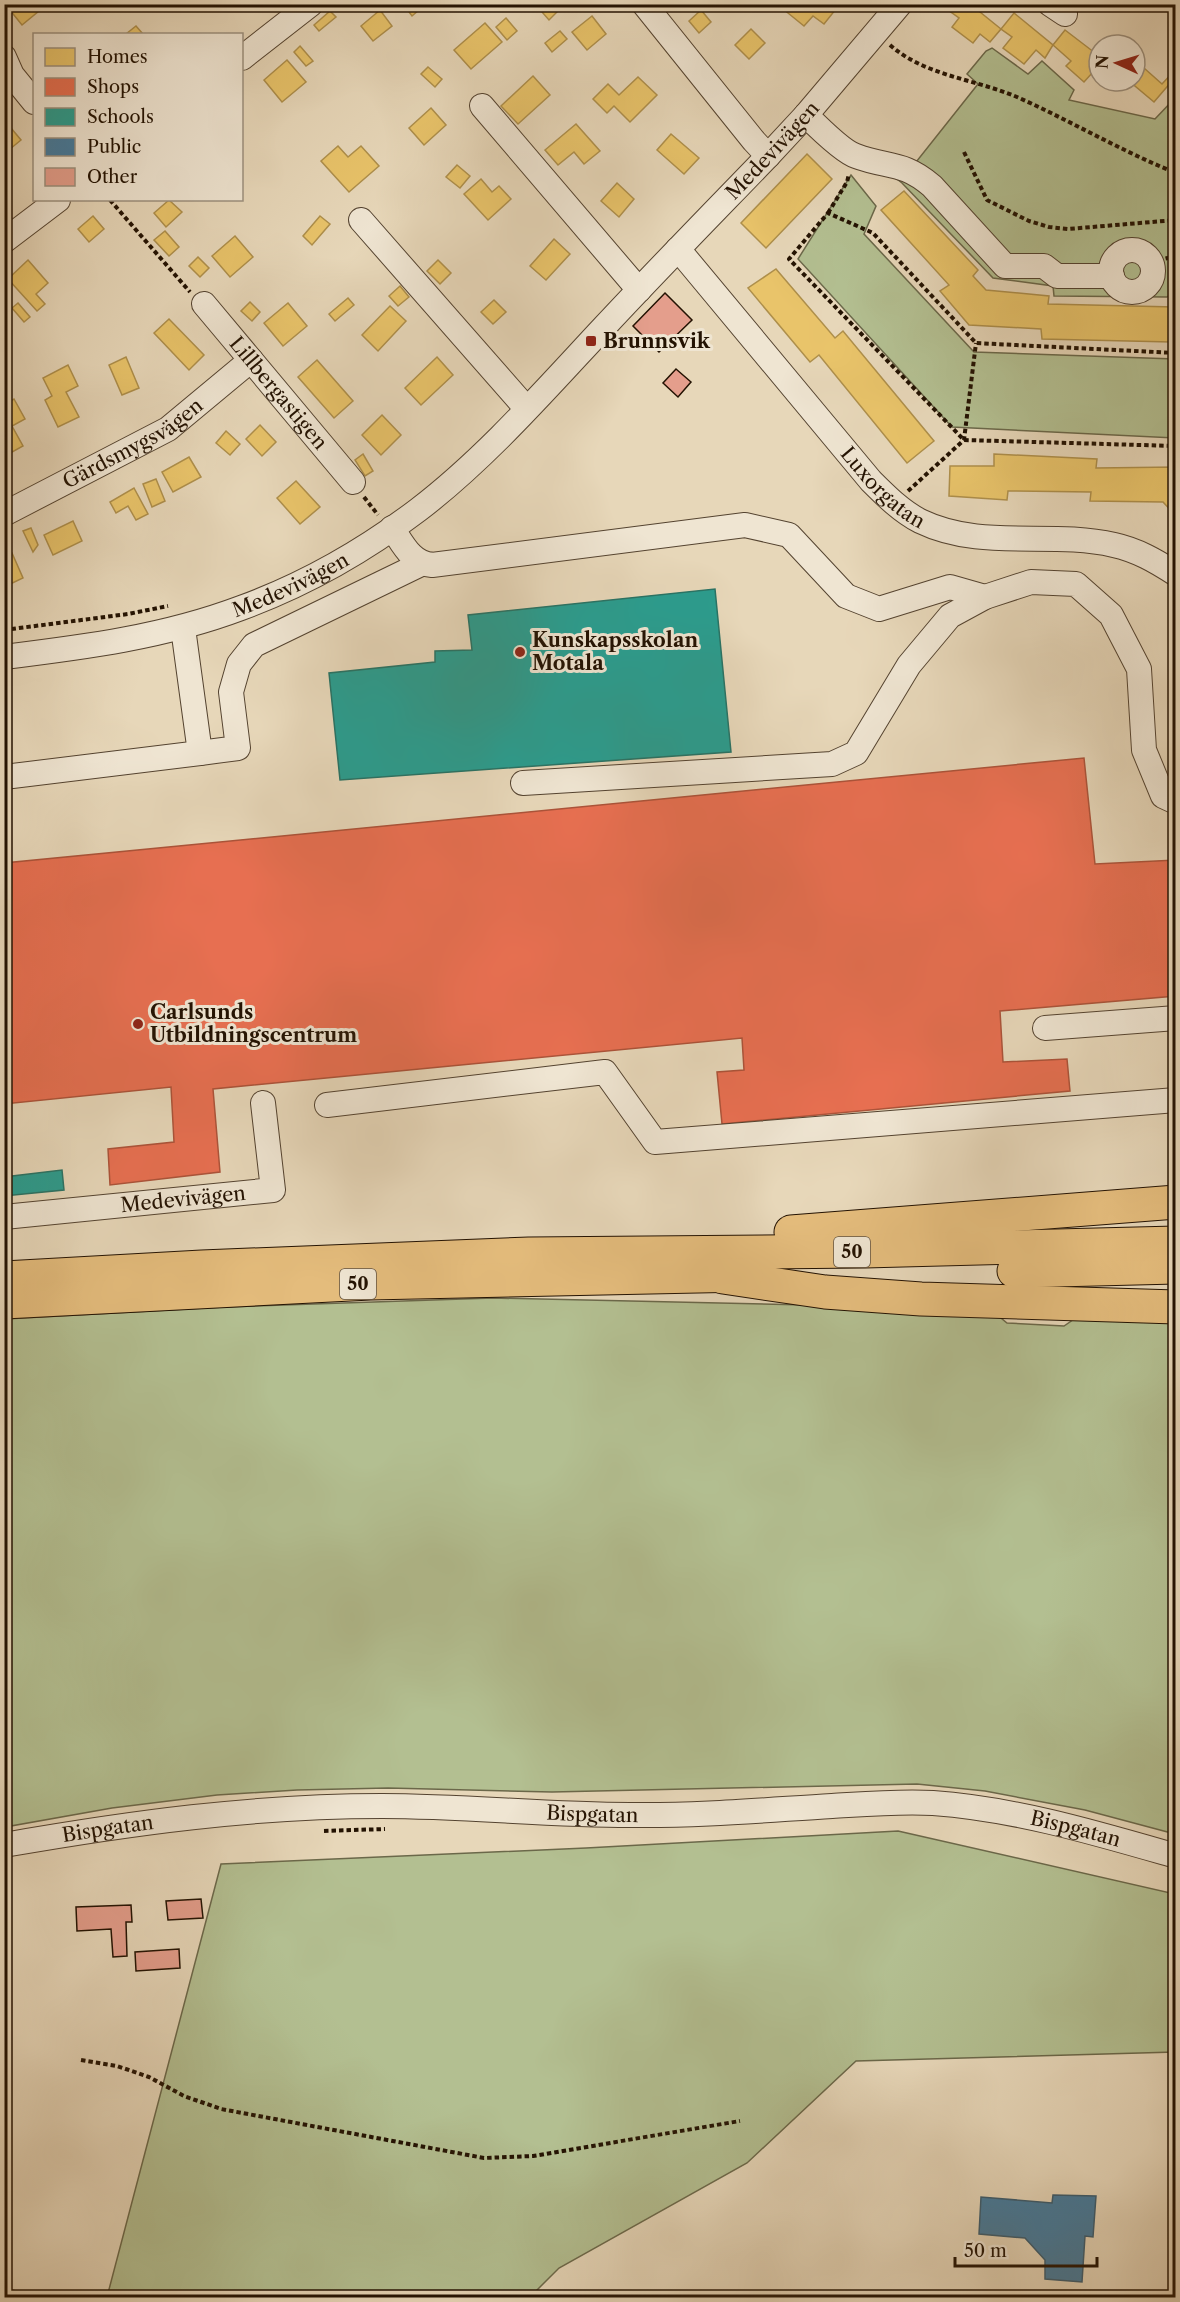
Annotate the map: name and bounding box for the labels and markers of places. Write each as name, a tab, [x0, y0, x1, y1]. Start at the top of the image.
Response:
place label: Brunnsvik	[603, 329, 711, 353]
marker: Brunnsvik	[584, 334, 598, 348]
place label: Kunskapsskolan Motala	[532, 628, 698, 675]
marker: Kunskapsskolan Motala	[513, 645, 527, 659]
place label: Carlsunds Utbildningscentrum	[150, 1000, 357, 1047]
marker: Carlsunds Utbildningscentrum	[131, 1017, 145, 1031]

